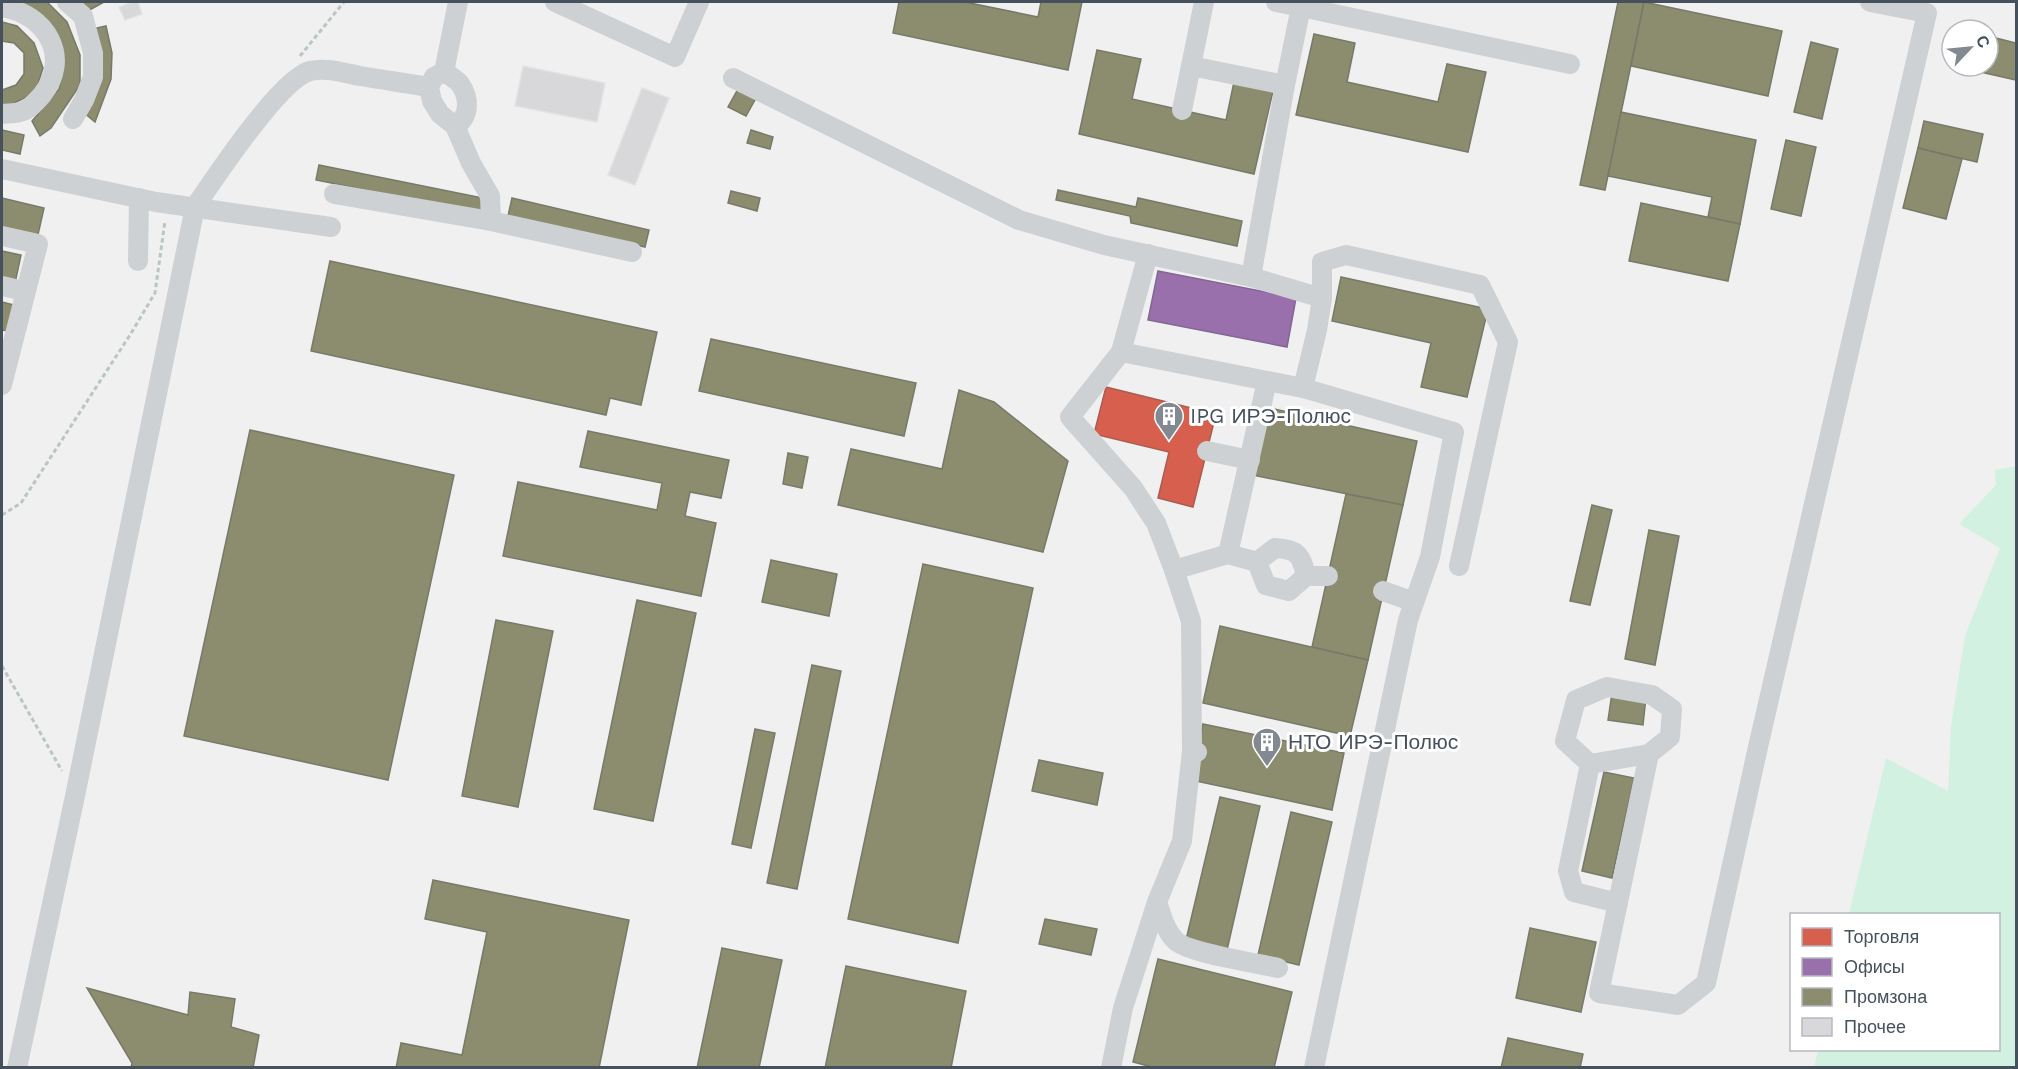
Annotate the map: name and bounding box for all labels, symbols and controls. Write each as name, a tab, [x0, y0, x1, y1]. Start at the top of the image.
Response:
north arrow	[1940, 18, 2000, 78]
text: С	[1972, 32, 1994, 51]
building icon: IPG ИРЭ-Полюс	[1153, 400, 1185, 442]
place label: IPG ИРЭ-Полюс	[1190, 403, 1351, 428]
building icon: НТО ИРЭ-Полюс	[1251, 726, 1283, 768]
place label: НТО ИРЭ-Полюс	[1288, 729, 1458, 754]
legend	[1790, 913, 2000, 1051]
text: Торговля	[1844, 926, 1919, 947]
text: Офисы	[1844, 956, 1905, 977]
text: Промзона	[1844, 986, 1928, 1007]
text: Прочее	[1844, 1016, 1906, 1037]

